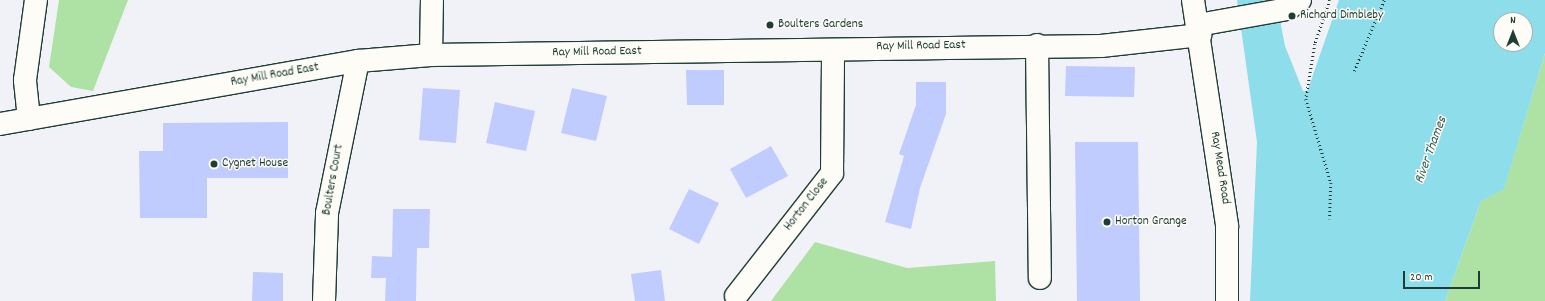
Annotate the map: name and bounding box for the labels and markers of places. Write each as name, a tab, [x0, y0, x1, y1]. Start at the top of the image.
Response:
place label: Richard Dimbleby	[1300, 8, 1383, 24]
marker: Richard Dimbleby	[1287, 11, 1297, 21]
place label: Boulters Gardens	[778, 17, 863, 33]
marker: Boulters Gardens	[765, 20, 775, 30]
place label: Cygnet House	[222, 156, 288, 172]
marker: Cygnet House	[209, 159, 219, 169]
place label: Horton Grange	[1115, 214, 1187, 230]
marker: Horton Grange	[1102, 217, 1112, 227]

